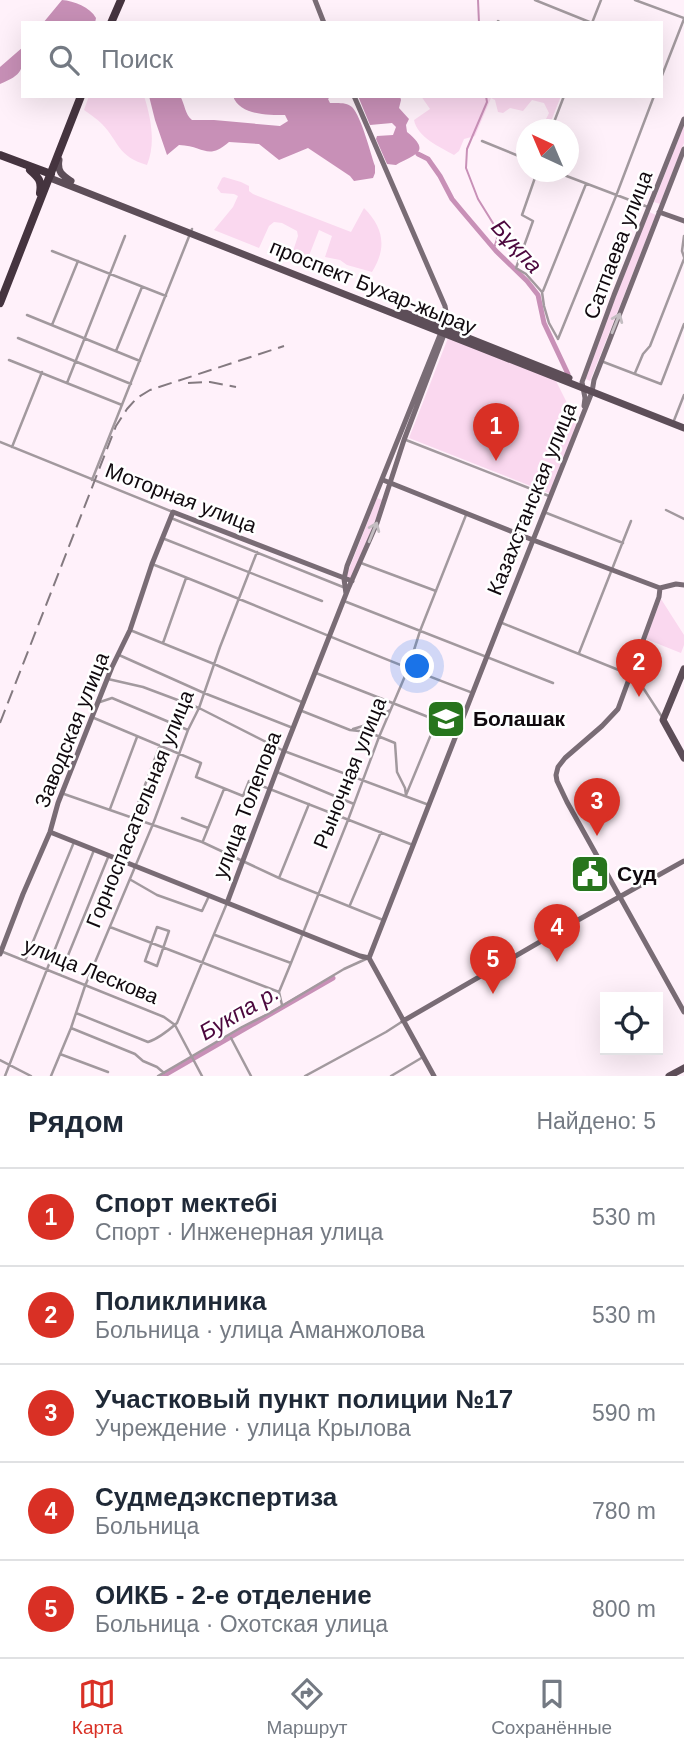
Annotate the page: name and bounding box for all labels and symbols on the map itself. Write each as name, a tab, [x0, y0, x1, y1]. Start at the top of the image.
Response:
north arrow	[516, 119, 579, 182]
street label: Сатпаева улица	[579, 167, 657, 322]
water label: Бұқпа	[486, 214, 548, 278]
street label: проспект Бухар-жырау	[267, 235, 480, 339]
one-way arrow	[610, 312, 623, 334]
street label: Казахстанская улица	[482, 399, 581, 598]
pin: 1	[473, 403, 519, 461]
street label: Моторная улица	[102, 458, 260, 537]
one-way arrow	[368, 521, 381, 543]
pin: 2	[616, 639, 662, 697]
street label: Заводская улица	[30, 648, 113, 811]
your location	[400, 649, 434, 683]
street label: Горноспасательная улица	[81, 687, 198, 931]
street label: Рыночная улица	[309, 694, 390, 852]
school or university icon: Болашак	[425, 698, 467, 740]
place label: Болашак	[473, 707, 566, 730]
street label: улица Толепова	[208, 728, 285, 882]
pin: 3	[574, 778, 620, 836]
public building icon: Суд	[569, 853, 611, 895]
place label: Суд	[617, 862, 657, 885]
pin: 4	[534, 904, 580, 962]
street label: улица Лескова	[20, 933, 162, 1008]
pin: 5	[470, 936, 516, 994]
water label: Букпа р.	[194, 979, 284, 1045]

